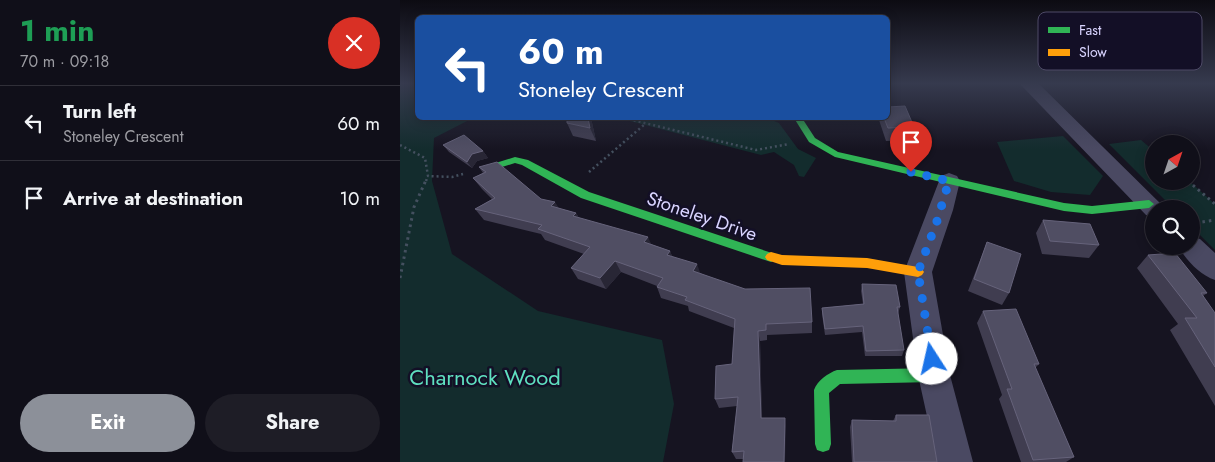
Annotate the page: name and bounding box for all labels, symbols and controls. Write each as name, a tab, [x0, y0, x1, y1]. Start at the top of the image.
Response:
text: 1 min	[20, 9, 94, 52]
legend	[1038, 12, 1202, 70]
button: close	[328, 17, 380, 69]
text: Fast	[1079, 20, 1102, 40]
text: 60 m	[518, 27, 604, 77]
icon: left	[435, 35, 500, 100]
text: Slow	[1079, 42, 1107, 62]
text: 70 m · 09:18	[20, 50, 109, 73]
text: Stoneley Crescent	[518, 73, 684, 105]
text: Turn left	[63, 98, 136, 125]
icon: left	[20, 109, 48, 137]
text: 60 m	[337, 110, 380, 137]
pin	[890, 121, 932, 172]
text: Stoneley Crescent	[63, 125, 184, 148]
icon: arrive	[897, 128, 925, 156]
north arrow	[1145, 135, 1200, 190]
map controls	[1145, 135, 1200, 255]
icon: arrive	[20, 184, 48, 212]
street label: Stoneley Drive	[643, 184, 761, 248]
text: Arrive at destination	[63, 185, 243, 212]
text: 10 m	[340, 185, 380, 212]
button: search	[1145, 200, 1200, 255]
position arrow	[905, 332, 957, 384]
park label: Charnock Wood	[409, 361, 561, 393]
button: Exit	[20, 394, 195, 452]
button: Share	[205, 394, 380, 452]

